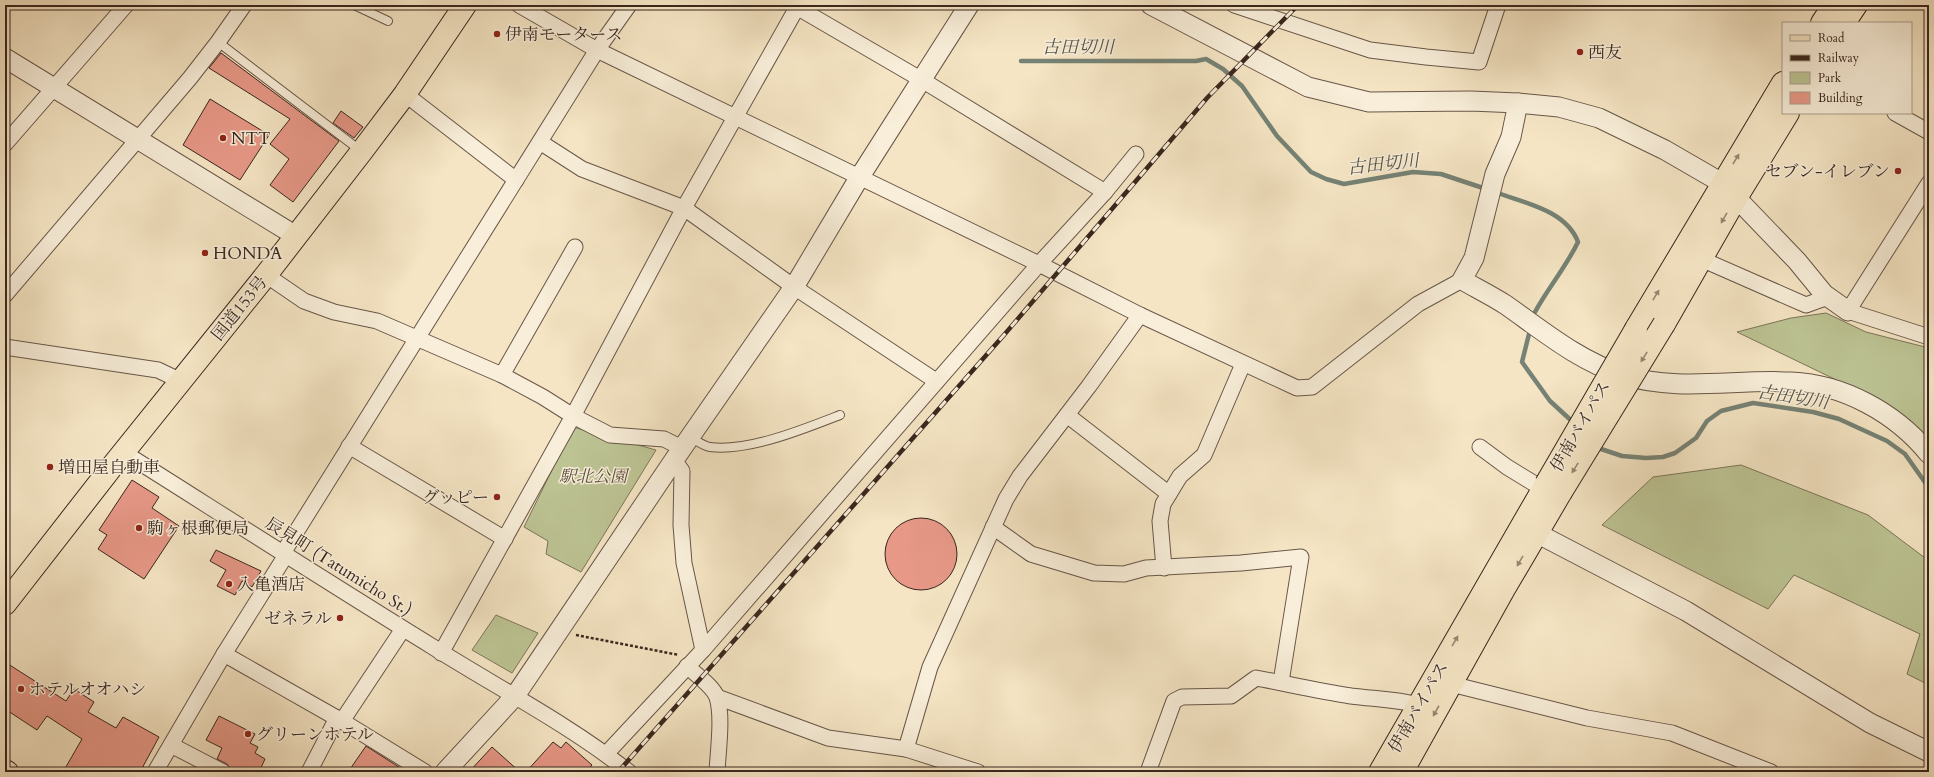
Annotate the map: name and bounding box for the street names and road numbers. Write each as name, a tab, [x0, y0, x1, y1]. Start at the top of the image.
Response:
street label: 国道153号	[206, 271, 273, 346]
street label: 伊南バイパス	[1545, 376, 1616, 476]
street label: 辰見町 (Tatumicho St.)	[261, 512, 417, 621]
street label: 伊南バイパス	[1383, 657, 1454, 757]

